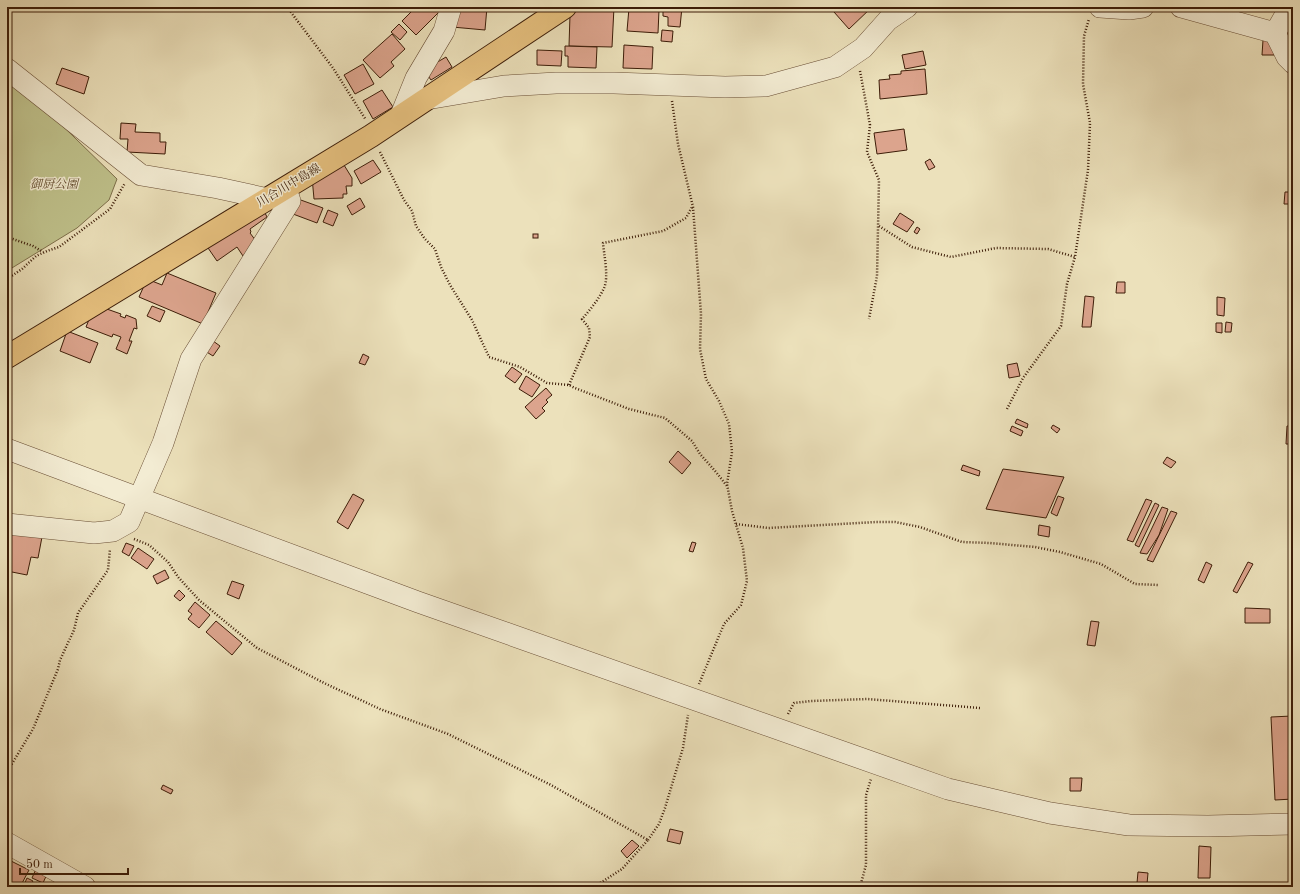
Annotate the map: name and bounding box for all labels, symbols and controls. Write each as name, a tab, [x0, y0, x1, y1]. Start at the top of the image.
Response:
street label: 川合川中島線	[254, 161, 323, 210]
park label: 御厨公園	[30, 177, 80, 191]
scale bar	[20, 850, 128, 876]
text: 50 m	[26, 858, 53, 871]

